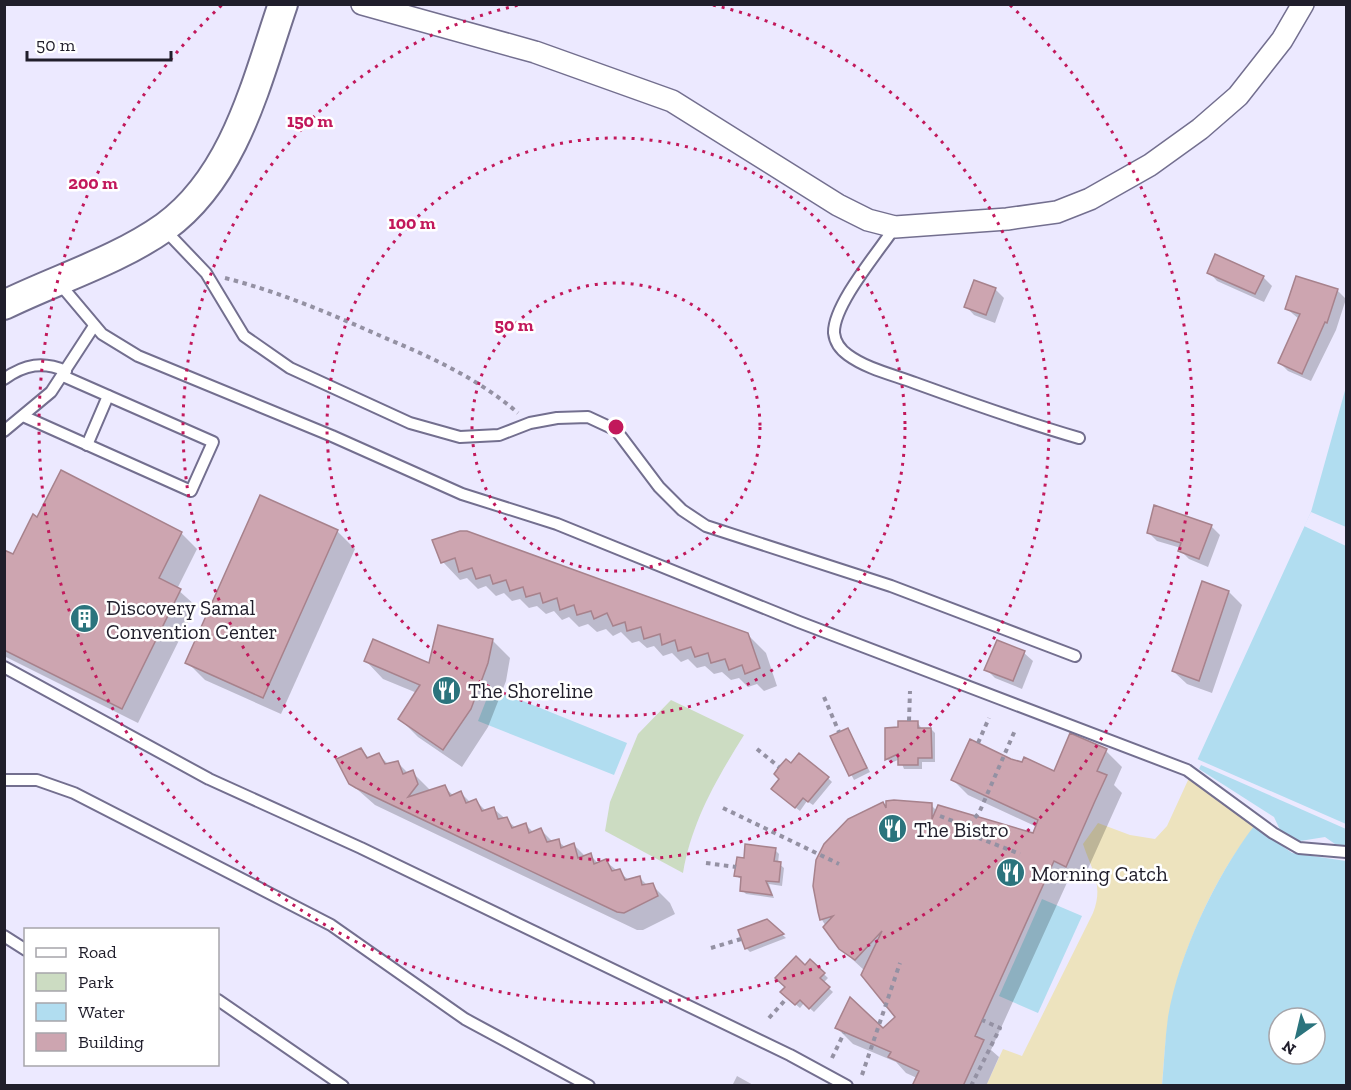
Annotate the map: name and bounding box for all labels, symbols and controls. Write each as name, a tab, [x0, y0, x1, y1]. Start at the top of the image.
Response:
scale bar	[27, 24, 171, 62]
text: 50 m	[36, 34, 76, 56]
text: 150 m	[287, 110, 333, 132]
text: 200 m	[68, 172, 118, 194]
text: 100 m	[388, 212, 436, 234]
text: 50 m	[495, 314, 534, 336]
centre of rings	[606, 417, 626, 437]
place label: Discovery Samal Convention Center	[106, 595, 277, 644]
building icon: Discovery Samal Convention Center	[69, 603, 101, 635]
restaurant icon: The Shoreline	[431, 674, 463, 706]
place label: The Shoreline	[468, 678, 593, 703]
restaurant icon: The Bistro	[877, 813, 909, 845]
place label: The Bistro	[914, 817, 1009, 842]
restaurant icon: Morning Catch	[994, 857, 1026, 889]
place label: Morning Catch	[1031, 861, 1168, 886]
legend	[24, 928, 219, 1066]
text: Road	[78, 941, 117, 963]
text: Park	[78, 971, 114, 993]
text: Water	[78, 1001, 125, 1023]
north arrow	[1267, 1006, 1327, 1066]
text: Building	[78, 1031, 144, 1053]
text: N	[1279, 1037, 1299, 1059]

